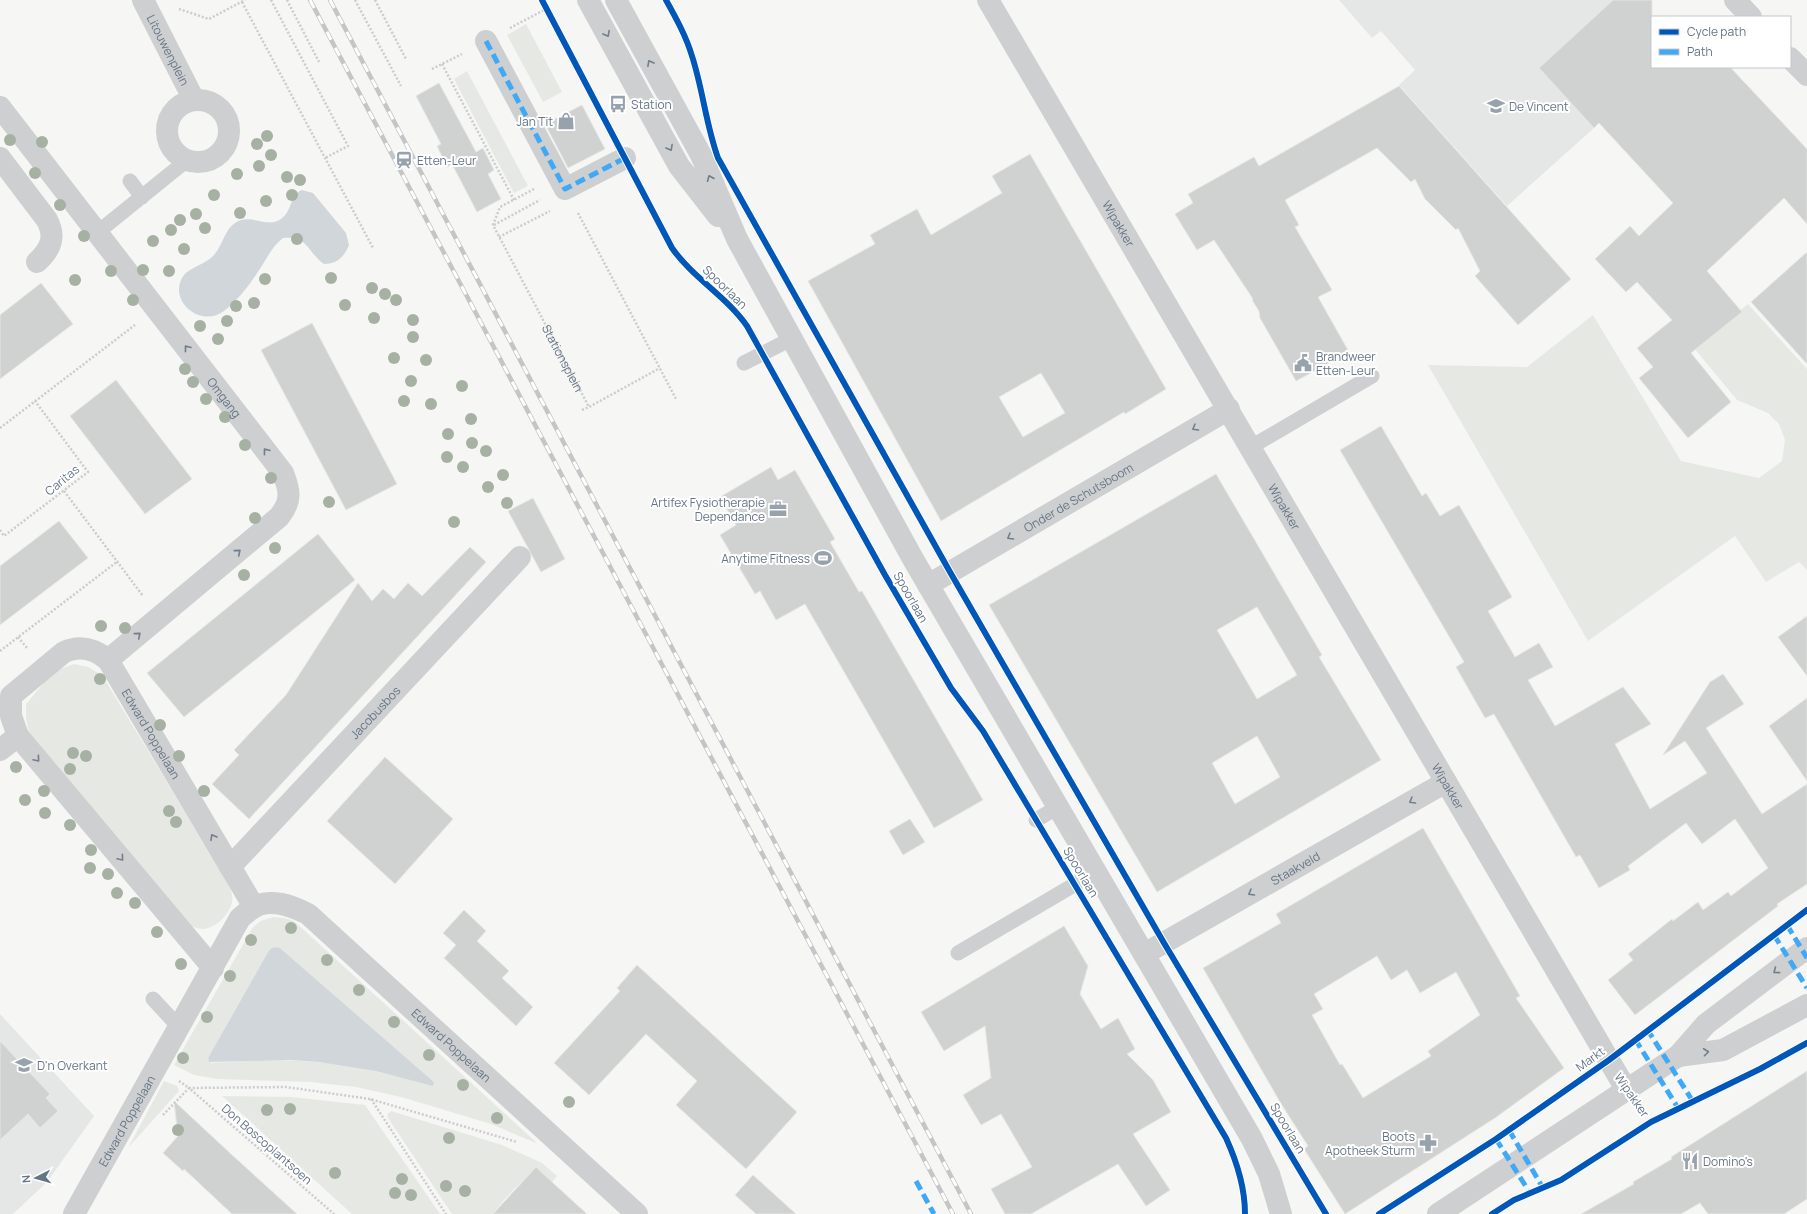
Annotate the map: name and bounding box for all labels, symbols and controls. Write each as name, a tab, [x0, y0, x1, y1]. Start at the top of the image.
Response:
street label: Litouwenplein	[143, 11, 194, 88]
legend	[1651, 16, 1791, 68]
text: Cycle path	[1687, 23, 1746, 40]
one-way arrow	[602, 30, 610, 37]
text: Path	[1687, 43, 1713, 60]
one-way arrow	[648, 59, 655, 67]
bus stop icon: Station	[608, 94, 628, 114]
place label: Station	[631, 96, 672, 113]
school or university icon: De Vincent	[1486, 96, 1506, 116]
place label: De Vincent	[1509, 98, 1569, 115]
shop icon: Jan Tit	[556, 111, 576, 131]
place label: Jan Tit	[516, 113, 553, 130]
one-way arrow	[665, 144, 672, 151]
station icon: Etten-Leur	[394, 150, 414, 170]
place label: Etten-Leur	[417, 152, 477, 169]
one-way arrow	[707, 174, 715, 181]
street label: Wipakker	[1099, 197, 1139, 250]
street label: Spoorlaan	[699, 261, 751, 313]
street label: Stationsplein	[538, 321, 588, 395]
one-way arrow	[185, 345, 192, 352]
place label: Brandweer Etten-Leur	[1316, 348, 1376, 379]
public building icon: Brandweer Etten-Leur	[1293, 353, 1313, 373]
street label: Omgang	[203, 374, 246, 421]
one-way arrow	[1192, 424, 1199, 431]
one-way arrow	[264, 448, 271, 455]
street label: Onder de Schutsboom	[1020, 458, 1136, 536]
street label: Caritas	[41, 461, 83, 499]
street label: Wipakker	[1265, 480, 1305, 533]
place label: Artifex Fysiotherapie Dependance	[651, 494, 765, 525]
office icon: Artifex Fysiotherapie Dependance	[768, 499, 788, 519]
one-way arrow	[1007, 532, 1014, 539]
sports icon: Anytime Fitness	[813, 548, 833, 568]
one-way arrow	[233, 549, 240, 556]
place label: Anytime Fitness	[721, 550, 810, 567]
street label: Spoorlaan	[890, 568, 932, 626]
one-way arrow	[133, 633, 141, 640]
street label: Jacobusbos	[346, 682, 404, 742]
street label: Edward Poppelaan	[118, 685, 185, 782]
one-way arrow	[32, 754, 39, 761]
street label: Wipakker	[1428, 760, 1469, 813]
one-way arrow	[1409, 796, 1416, 803]
one-way arrow	[210, 834, 217, 842]
street label: Spoorlaan	[1059, 843, 1103, 901]
street label: Staakveld	[1267, 847, 1323, 889]
one-way arrow	[116, 854, 123, 861]
one-way arrow	[1248, 888, 1255, 896]
one-way arrow	[1773, 966, 1780, 973]
street label: Edward Poppelaan	[408, 1004, 495, 1086]
street label: Markt	[1572, 1043, 1608, 1075]
one-way arrow	[1703, 1048, 1709, 1057]
school or university icon: D'n Overkant	[14, 1055, 34, 1075]
place label: D'n Overkant	[37, 1057, 108, 1074]
street label: Wipakker	[1611, 1069, 1654, 1121]
street label: Edward Poppelaan	[94, 1072, 159, 1169]
street label: Spoorlaan	[1266, 1099, 1310, 1157]
street label: Don Boscoplantsoen	[218, 1100, 316, 1188]
place label: Boots Apotheek Sturm	[1325, 1128, 1415, 1159]
pharmacy icon: Boots Apotheek Sturm	[1418, 1133, 1438, 1153]
restaurant icon: Domino's	[1680, 1151, 1700, 1171]
place label: Domino's	[1703, 1153, 1753, 1170]
north arrow	[16, 1158, 56, 1198]
text: N	[18, 1174, 33, 1184]

